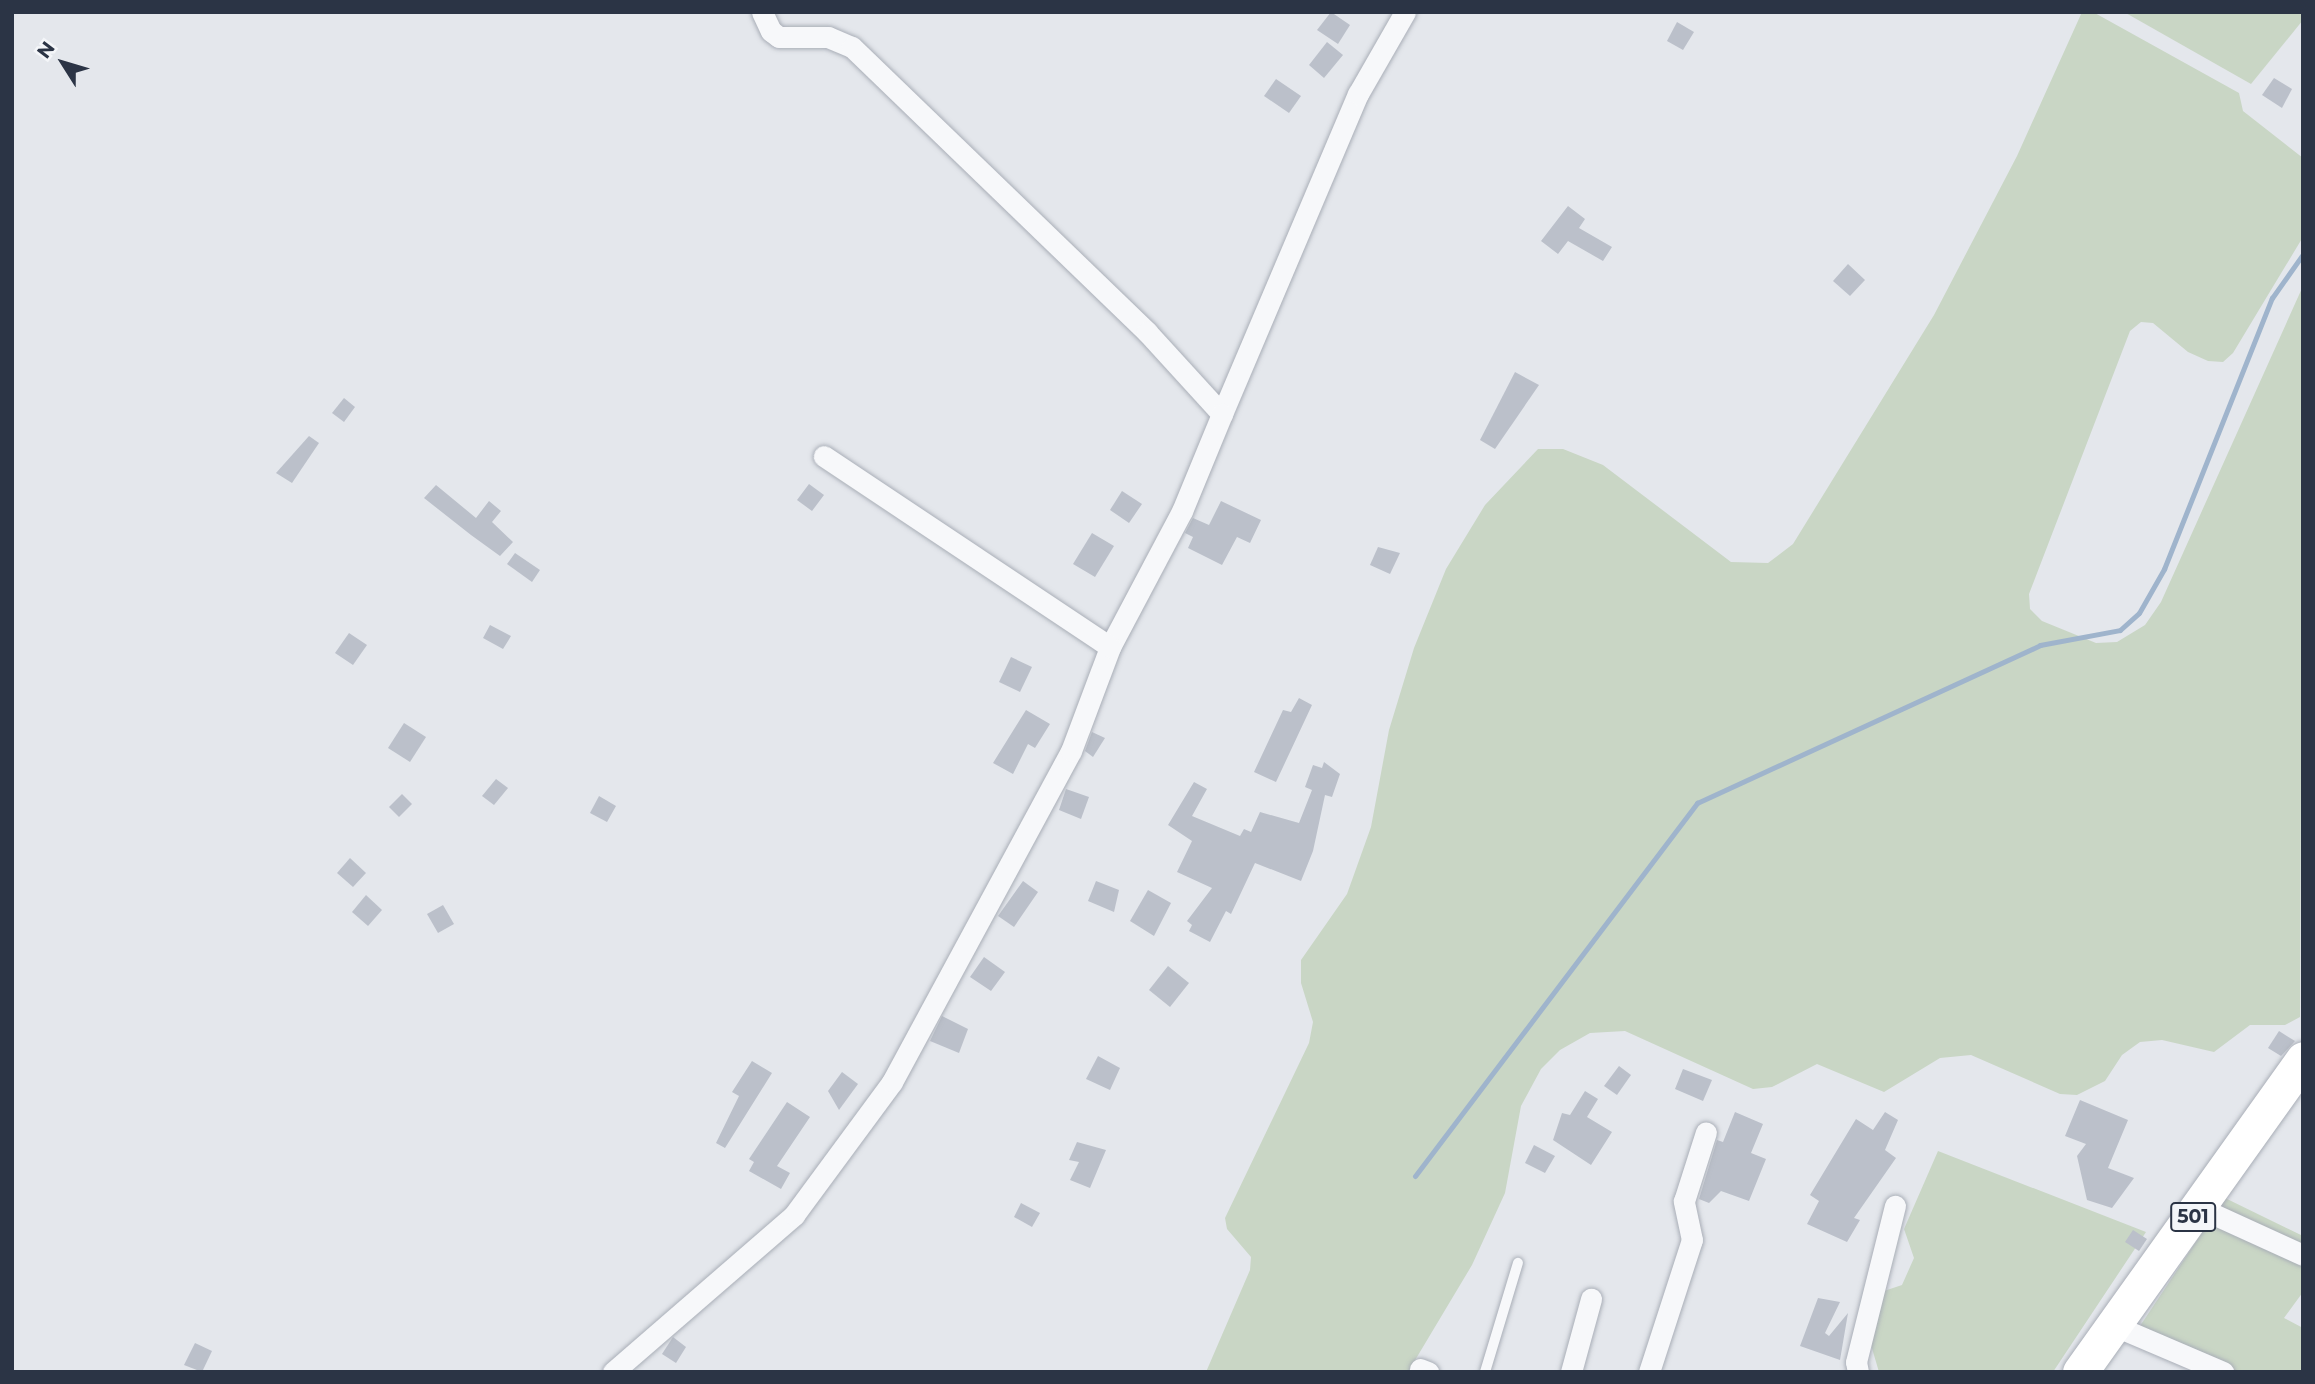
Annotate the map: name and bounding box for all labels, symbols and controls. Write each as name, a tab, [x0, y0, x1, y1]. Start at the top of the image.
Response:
north arrow	[28, 28, 98, 98]
text: N	[32, 37, 60, 63]
road number: 501	[2168, 1202, 2218, 1232]

